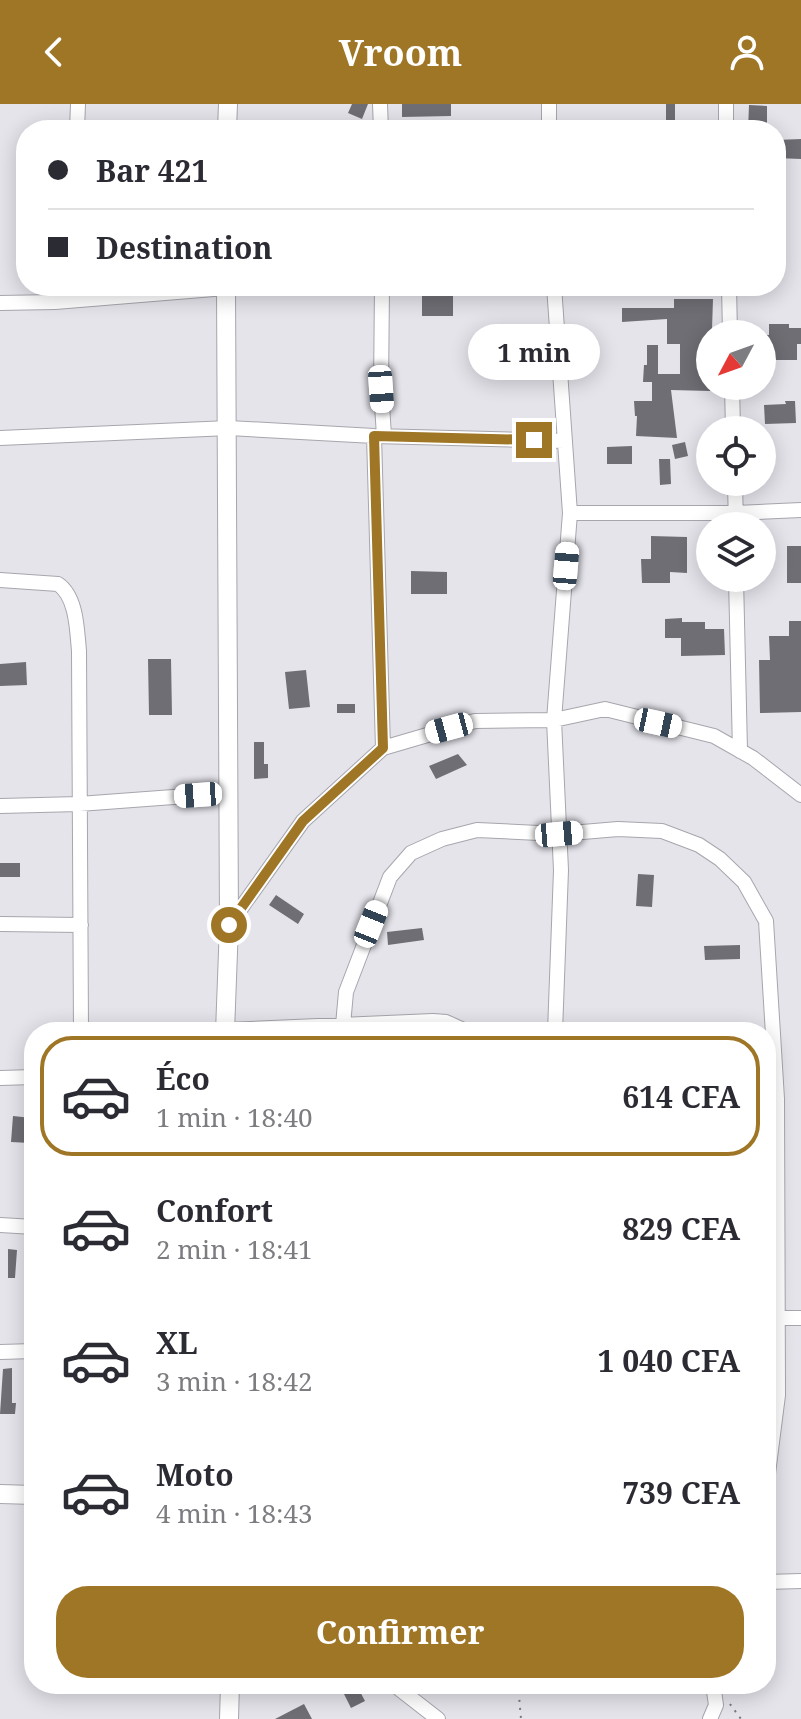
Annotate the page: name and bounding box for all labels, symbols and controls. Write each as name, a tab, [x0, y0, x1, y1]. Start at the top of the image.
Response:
text: Vroom	[339, 28, 462, 77]
icon: back	[32, 30, 76, 74]
icon: person	[725, 30, 769, 74]
text: Bar 421	[96, 150, 209, 191]
text: Destination	[96, 227, 272, 268]
north arrow	[696, 320, 776, 400]
map controls	[696, 320, 776, 592]
callout: 1 min	[468, 324, 600, 380]
text: 1 min	[497, 334, 571, 370]
car	[367, 364, 395, 414]
button: locate	[696, 416, 776, 496]
route end	[516, 422, 552, 458]
button: layers	[696, 512, 776, 592]
car	[552, 541, 580, 591]
car	[632, 706, 684, 740]
car	[423, 710, 475, 746]
car	[173, 781, 223, 809]
car	[534, 820, 584, 848]
car	[351, 897, 391, 951]
route start	[211, 907, 247, 943]
text: Éco	[156, 1058, 210, 1099]
icon: car	[60, 1060, 132, 1132]
text: 614 CFA	[622, 1076, 740, 1117]
text: 1 min · 18:40	[156, 1099, 313, 1135]
text: Confort	[156, 1190, 273, 1231]
icon: car	[60, 1192, 132, 1264]
text: 829 CFA	[622, 1208, 740, 1249]
text: 2 min · 18:41	[156, 1231, 313, 1267]
text: XL	[156, 1322, 198, 1363]
icon: car	[60, 1324, 132, 1396]
text: 1 040 CFA	[597, 1340, 740, 1381]
text: 3 min · 18:42	[156, 1363, 313, 1399]
text: Moto	[156, 1454, 234, 1495]
icon: car	[60, 1456, 132, 1528]
text: 739 CFA	[622, 1472, 740, 1513]
text: 4 min · 18:43	[156, 1495, 313, 1531]
button: Confirmer	[56, 1586, 744, 1678]

